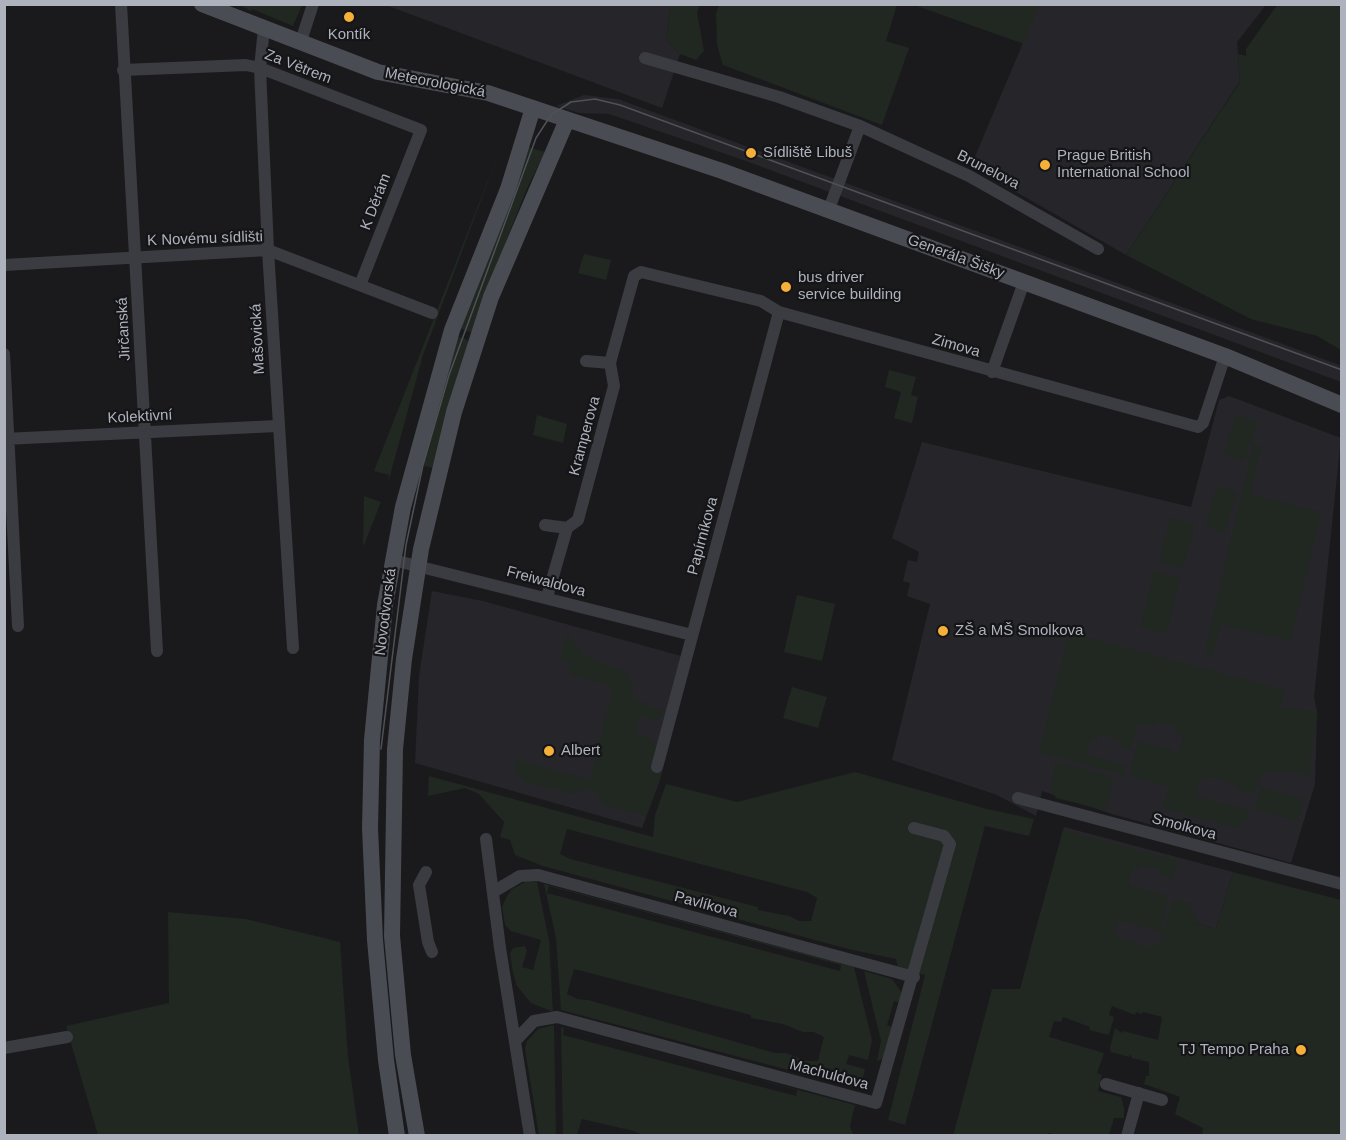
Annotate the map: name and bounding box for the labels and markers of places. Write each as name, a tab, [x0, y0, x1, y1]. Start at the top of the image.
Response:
marker: Kontík	[342, 10, 356, 24]
place label: Kontík	[328, 26, 370, 44]
place label: Sídliště Libuš	[763, 144, 852, 162]
marker: Sídliště Libuš	[744, 146, 758, 160]
place label: Prague British International School	[1057, 147, 1190, 182]
marker: Prague British International School	[1038, 158, 1052, 172]
place label: bus driver service building	[798, 269, 901, 304]
marker: bus driver service building	[779, 280, 793, 294]
place label: ZŠ a MŠ Smolkova	[955, 622, 1083, 640]
marker: ZŠ a MŠ Smolkova	[936, 624, 950, 638]
place label: Albert	[561, 742, 600, 760]
marker: Albert	[542, 744, 556, 758]
place label: TJ Tempo Praha	[1179, 1041, 1289, 1059]
marker: TJ Tempo Praha	[1294, 1043, 1308, 1057]

